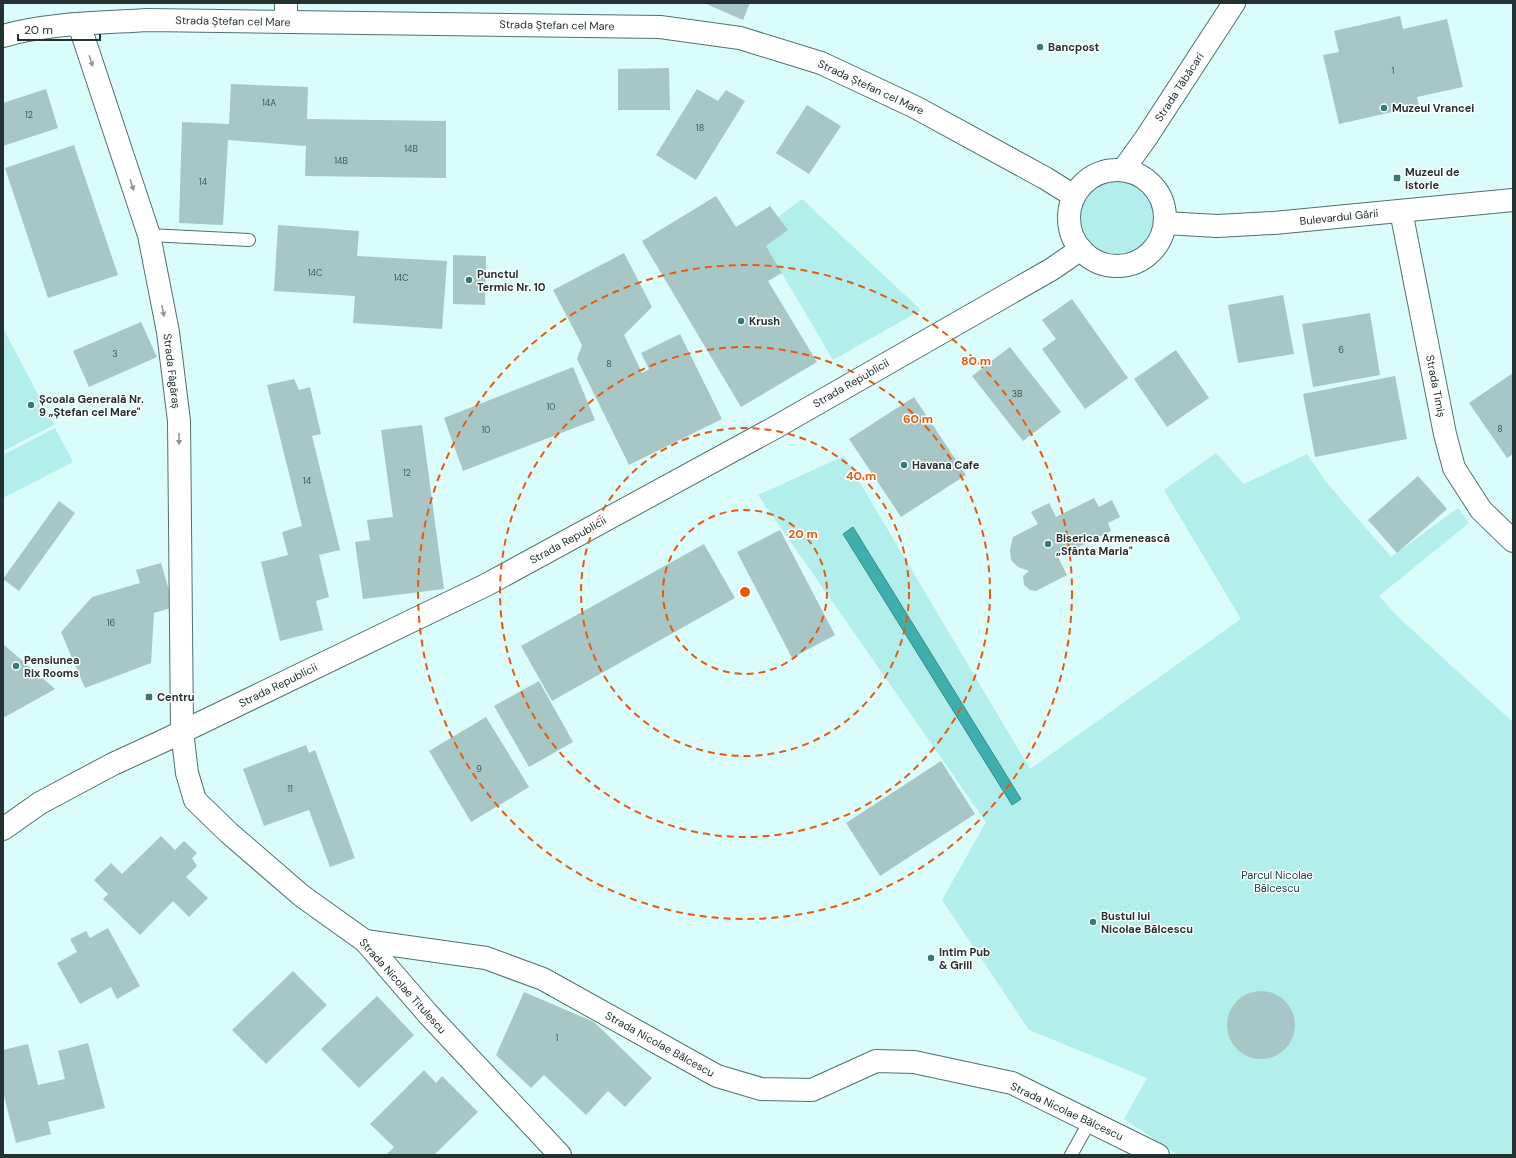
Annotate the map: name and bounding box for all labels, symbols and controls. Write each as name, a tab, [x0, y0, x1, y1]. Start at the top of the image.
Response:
street label: Strada Ștefan cel Mare	[175, 13, 291, 29]
scale bar	[18, 16, 100, 42]
street label: Strada Ștefan cel Mare	[499, 17, 615, 33]
text: 20 m	[24, 22, 53, 38]
place label: Bancpost	[1048, 40, 1100, 54]
marker: Bancpost	[1035, 42, 1045, 52]
street label: Strada Tăbăcari	[1151, 50, 1207, 124]
one-way arrow	[88, 56, 94, 68]
street label: Strada Ștefan cel Mare	[816, 56, 926, 118]
house number: 1	[1392, 65, 1395, 77]
house number: 14A	[262, 97, 276, 109]
place label: Muzeul Vrancei	[1392, 101, 1474, 115]
marker: Muzeul Vrancei	[1379, 103, 1389, 113]
house number: 12	[25, 109, 33, 121]
house number: 18	[696, 122, 704, 134]
house number: 14B	[404, 143, 418, 155]
house number: 14B	[334, 155, 348, 167]
place label: Muzeul de istorie	[1405, 165, 1460, 192]
marker: Muzeul de istorie	[1392, 173, 1402, 183]
house number: 14	[199, 176, 208, 188]
one-way arrow	[129, 179, 135, 191]
street label: Bulevardul Gării	[1299, 206, 1379, 228]
house number: 14C	[308, 267, 323, 279]
place label: Punctul Termic Nr. 10	[477, 267, 546, 294]
house number: 14C	[394, 272, 409, 284]
marker: Punctul Termic Nr. 10	[464, 275, 474, 285]
one-way arrow	[161, 304, 167, 317]
place label: Krush	[749, 314, 780, 328]
marker: Krush	[736, 316, 746, 326]
street label: Strada Făgăraș	[160, 333, 184, 409]
house number: 6	[1338, 344, 1344, 356]
house number: 3	[112, 348, 118, 360]
text: 80 m	[961, 353, 991, 369]
street label: Strada Timiș	[1423, 354, 1449, 418]
street label: Strada Republicii	[810, 356, 892, 410]
house number: 8	[606, 358, 612, 370]
house number: 3B	[1012, 388, 1022, 400]
place label: Școala Generală Nr. 9 „Ștefan cel Mare"	[39, 392, 144, 419]
marker: Școala Generală Nr. 9 „Ștefan cel Mare"	[26, 400, 36, 410]
house number: 10	[547, 401, 555, 413]
text: 60 m	[903, 411, 933, 427]
house number: 8	[1497, 423, 1503, 435]
house number: 10	[482, 424, 490, 436]
one-way arrow	[176, 433, 182, 446]
place label: Havana Cafe	[912, 458, 980, 472]
marker: Havana Cafe	[899, 460, 909, 470]
house number: 12	[403, 467, 411, 479]
text: 40 m	[846, 468, 876, 484]
house number: 14	[303, 475, 312, 487]
street label: Strada Republicii	[527, 513, 609, 567]
text: 20 m	[788, 526, 818, 542]
place label: Biserica Armenească „Sfânta Maria"	[1056, 531, 1170, 558]
marker: Biserica Armenească „Sfânta Maria"	[1043, 539, 1053, 549]
centre of rings	[738, 585, 752, 599]
house number: 16	[107, 617, 116, 629]
place label: Pensiunea Rix Rooms	[24, 653, 79, 680]
street label: Strada Republicii	[236, 660, 320, 710]
marker: Pensiunea Rix Rooms	[11, 661, 21, 671]
place label: Centru	[157, 690, 195, 704]
marker: Centru	[144, 692, 154, 702]
house number: 9	[476, 763, 482, 775]
house number: 11	[287, 783, 293, 795]
park label: Parcul Nicolae Bălcescu	[1241, 868, 1313, 895]
place label: Bustul lui Nicolae Bălcescu	[1101, 909, 1193, 936]
marker: Bustul lui Nicolae Bălcescu	[1088, 917, 1098, 927]
street label: Strada Nicolae Titulescu	[356, 935, 450, 1037]
place label: Intim Pub & Grill	[939, 945, 990, 972]
marker: Intim Pub & Grill	[926, 953, 936, 963]
street label: Strada Nicolae Bălcescu	[603, 1008, 717, 1080]
house number: 1	[556, 1032, 559, 1044]
street label: Strada Nicolae Bălcescu	[1008, 1079, 1126, 1143]

